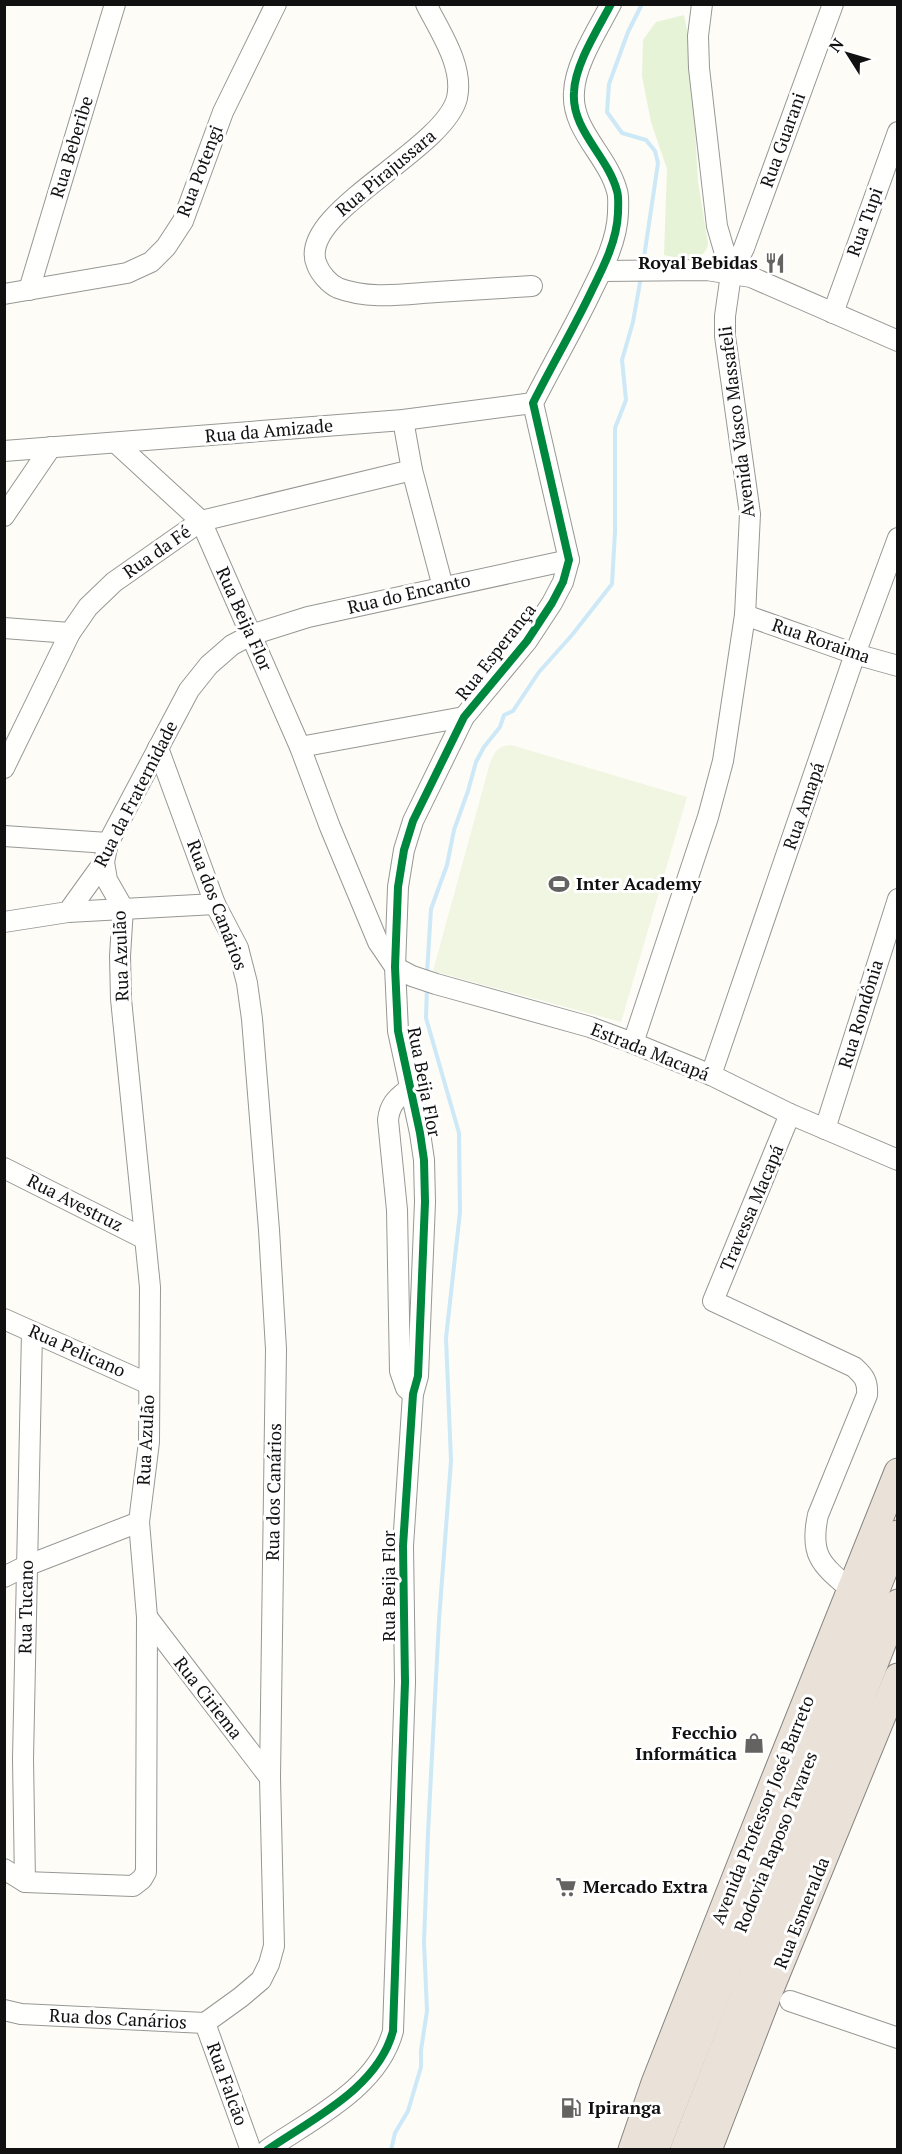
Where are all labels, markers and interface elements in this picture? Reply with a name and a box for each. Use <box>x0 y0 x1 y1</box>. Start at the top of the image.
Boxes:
north arrow <box>818 24 878 84</box>
text: N <box>824 34 848 56</box>
street label: Rua Guarani <box>754 89 810 190</box>
street label: Rua Beberibe <box>44 93 98 201</box>
street label: Rua Potengi <box>171 121 228 220</box>
street label: Rua Pirajussara <box>330 123 440 221</box>
street label: Rua Tupi <box>841 184 888 260</box>
place label: Royal Bebidas <box>638 250 758 274</box>
restaurant icon: Royal Bebidas <box>763 251 787 275</box>
street label: Avenida Vasco Massafeli <box>712 325 760 519</box>
street label: Rua da Amizade <box>204 412 334 448</box>
street label: Rua da Fé <box>118 519 195 583</box>
street label: Rua Beija Flor <box>211 563 279 674</box>
street label: Rua do Encanto <box>345 567 473 619</box>
street label: Rua Esperança <box>450 598 541 705</box>
street label: Rua Roraima <box>769 612 874 668</box>
street label: Rua da Fraternidade <box>88 716 182 871</box>
street label: Rua Amapá <box>777 759 829 853</box>
street label: Rua dos Canários <box>182 836 254 973</box>
place label: Inter Academy <box>576 871 702 895</box>
sports icon: Inter Academy <box>547 872 571 896</box>
street label: Rua Azulão <box>106 910 134 1002</box>
street label: Rua Rondônia <box>832 957 888 1071</box>
street label: Estrada Macapá <box>588 1016 713 1086</box>
street label: Rua Beija Flor <box>403 1025 447 1139</box>
street label: Travessa Macapá <box>714 1141 788 1274</box>
street label: Rua Avestruz <box>24 1168 127 1236</box>
street label: Rua Pelicano <box>25 1318 130 1382</box>
street label: Rua Azulão <box>131 1394 159 1486</box>
street label: Rua dos Canários <box>260 1423 286 1561</box>
street label: Rua Beija Flor <box>376 1530 400 1642</box>
street label: Rua Tucano <box>12 1560 38 1654</box>
street label: Rua Ciriema <box>169 1651 248 1743</box>
street label: Avenida Professor José Barreto <box>705 1692 819 1928</box>
place label: Fecchio Informática <box>635 1720 737 1765</box>
shop icon: Fecchio Informática <box>742 1731 766 1755</box>
street label: Rodovia Raposo Tavares <box>728 1748 822 1936</box>
street label: Rua Esmeralda <box>768 1853 834 1972</box>
place label: Mercado Extra <box>583 1874 708 1898</box>
supermarket icon: Mercado Extra <box>554 1875 578 1899</box>
street label: Rua dos Canários <box>49 2002 188 2034</box>
street label: Rua Falcão <box>202 2039 254 2129</box>
place label: Ipiranga <box>588 2095 661 2119</box>
fuel station icon: Ipiranga <box>559 2096 583 2120</box>

